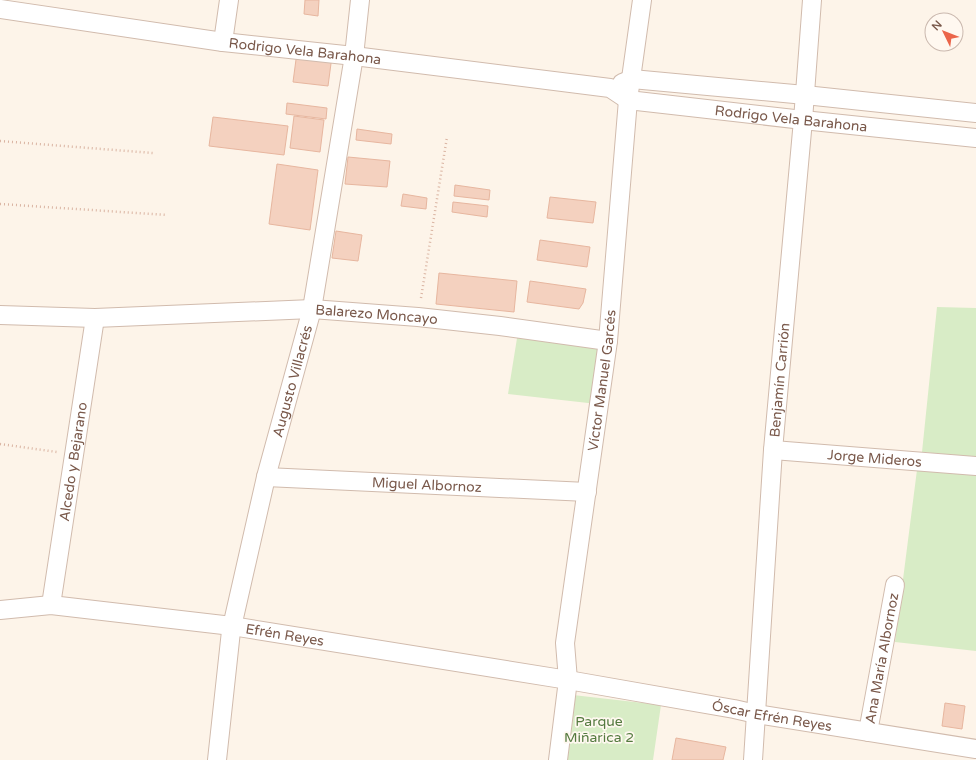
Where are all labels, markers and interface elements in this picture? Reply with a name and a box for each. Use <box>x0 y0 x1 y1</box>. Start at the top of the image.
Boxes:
north arrow <box>924 12 964 52</box>
text: N <box>929 18 945 33</box>
street label: Rodrigo Vela Barahona <box>228 35 382 68</box>
street label: Rodrigo Vela Barahona <box>714 102 868 136</box>
street label: Balarezo Moncayo <box>315 301 439 328</box>
street label: Víctor Manuel Garcés <box>584 309 620 452</box>
street label: Benjamín Carrión <box>766 322 794 438</box>
street label: Augusto Villacrés <box>269 323 316 439</box>
street label: Alcedo y Bejarano <box>56 401 91 523</box>
street label: Jorge Mideros <box>827 446 923 471</box>
street label: Miguel Albornoz <box>371 474 482 496</box>
street label: Ana María Albornoz <box>862 591 902 725</box>
street label: Efrén Reyes <box>244 620 326 650</box>
street label: Óscar Efrén Reyes <box>711 697 834 735</box>
park label: Parque Miñarica 2 <box>564 713 634 746</box>

